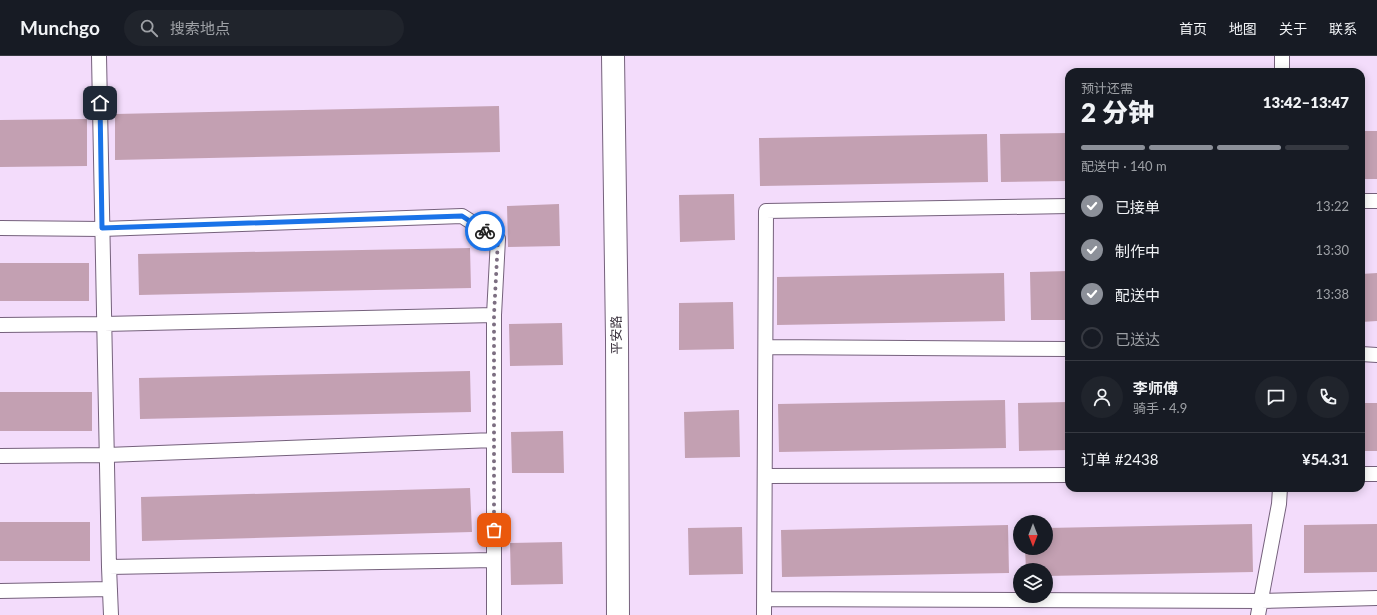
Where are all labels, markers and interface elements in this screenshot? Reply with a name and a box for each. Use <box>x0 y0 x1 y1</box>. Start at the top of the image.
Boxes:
search box <box>124 10 404 46</box>
text: Munchgo <box>20 16 100 39</box>
icon: search <box>138 17 160 39</box>
text: 搜索地点 <box>170 19 230 37</box>
text: 首页 <box>1179 20 1207 37</box>
text: 地图 <box>1229 20 1257 37</box>
text: 关于 <box>1279 20 1307 37</box>
text: 联系 <box>1329 20 1357 37</box>
text: 预计还需 <box>1081 80 1133 96</box>
pin <box>83 86 117 120</box>
icon: home <box>89 92 111 114</box>
text: 13:42–13:47 <box>1263 93 1349 111</box>
text: 2 分钟 <box>1081 96 1154 128</box>
text: 配送中 · 140 m <box>1081 158 1167 174</box>
icon: check <box>1081 195 1103 217</box>
text: 已接单 <box>1115 198 1160 216</box>
text: 13:22 <box>1316 198 1349 214</box>
courier <box>465 211 505 251</box>
icon: bike <box>474 220 496 242</box>
icon: check <box>1081 239 1103 261</box>
text: 制作中 <box>1115 242 1160 260</box>
text: 13:30 <box>1316 242 1349 258</box>
icon: check <box>1081 283 1103 305</box>
text: 配送中 <box>1115 286 1160 304</box>
text: 13:38 <box>1316 286 1349 302</box>
street label: 平安路 <box>608 315 624 355</box>
text: 已送达 <box>1115 330 1160 348</box>
button: person <box>1081 376 1123 418</box>
button: chat <box>1255 376 1297 418</box>
button: phone <box>1307 376 1349 418</box>
text: 李师傅 <box>1133 379 1178 397</box>
text: 骑手 · 4.9 <box>1133 400 1187 416</box>
text: 订单 #2438 <box>1081 450 1158 468</box>
text: ¥54.31 <box>1302 450 1349 468</box>
pin <box>477 513 511 547</box>
north arrow <box>1013 515 1053 555</box>
map controls <box>1013 515 1053 603</box>
icon: bag <box>483 519 505 541</box>
button: layers <box>1013 563 1053 603</box>

